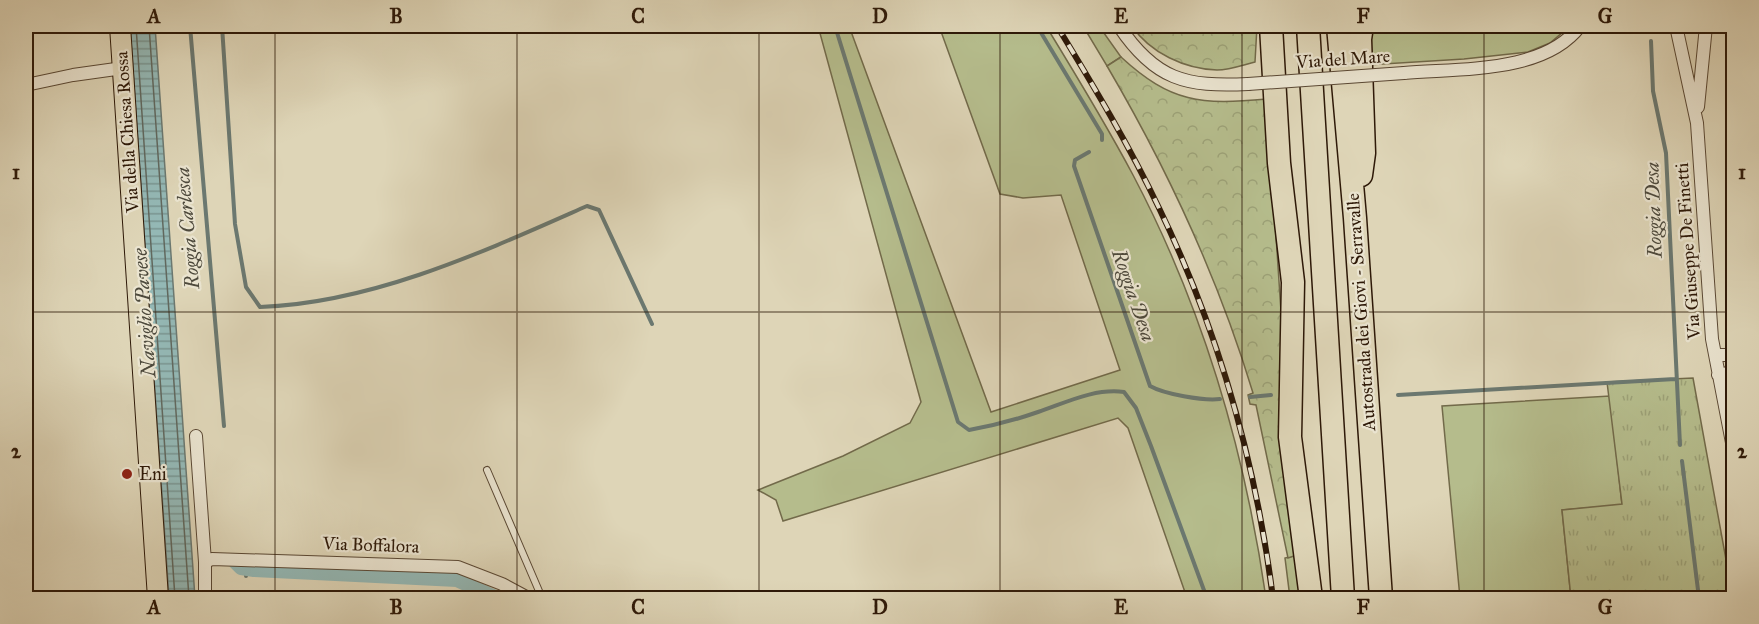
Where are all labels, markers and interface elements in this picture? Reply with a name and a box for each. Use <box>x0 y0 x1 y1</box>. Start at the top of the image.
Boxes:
text: A <box>145 4 161 28</box>
text: B <box>389 4 403 28</box>
text: C <box>631 4 645 28</box>
text: D <box>872 4 888 28</box>
text: E <box>1114 4 1129 28</box>
text: F <box>1356 4 1370 28</box>
text: G <box>1598 4 1613 28</box>
street label: Via del Mare <box>1294 45 1391 73</box>
street label: Via della Chiesa Rossa <box>110 50 144 214</box>
text: 1 <box>12 160 20 184</box>
text: 1 <box>1738 160 1746 184</box>
water label: Roggia Desa <box>1639 162 1667 259</box>
street label: Via Giuseppe De Finetti <box>1671 162 1705 341</box>
water label: Roggia Carlesca <box>170 166 204 291</box>
street label: Autostrada dei Giovi - Serravalle <box>1342 192 1380 433</box>
water label: Roggia Desa <box>1107 245 1161 344</box>
water label: Naviglio Pavese <box>127 247 161 379</box>
text: 2 <box>11 439 22 463</box>
text: 2 <box>1737 439 1748 463</box>
place label: Eni <box>139 463 167 485</box>
marker: Eni <box>120 467 134 481</box>
street label: Via Boffalora <box>321 532 420 558</box>
text: A <box>145 595 161 619</box>
text: B <box>389 595 403 619</box>
text: C <box>631 595 645 619</box>
text: D <box>872 595 888 619</box>
text: E <box>1114 595 1129 619</box>
text: F <box>1356 595 1370 619</box>
text: G <box>1598 595 1613 619</box>

